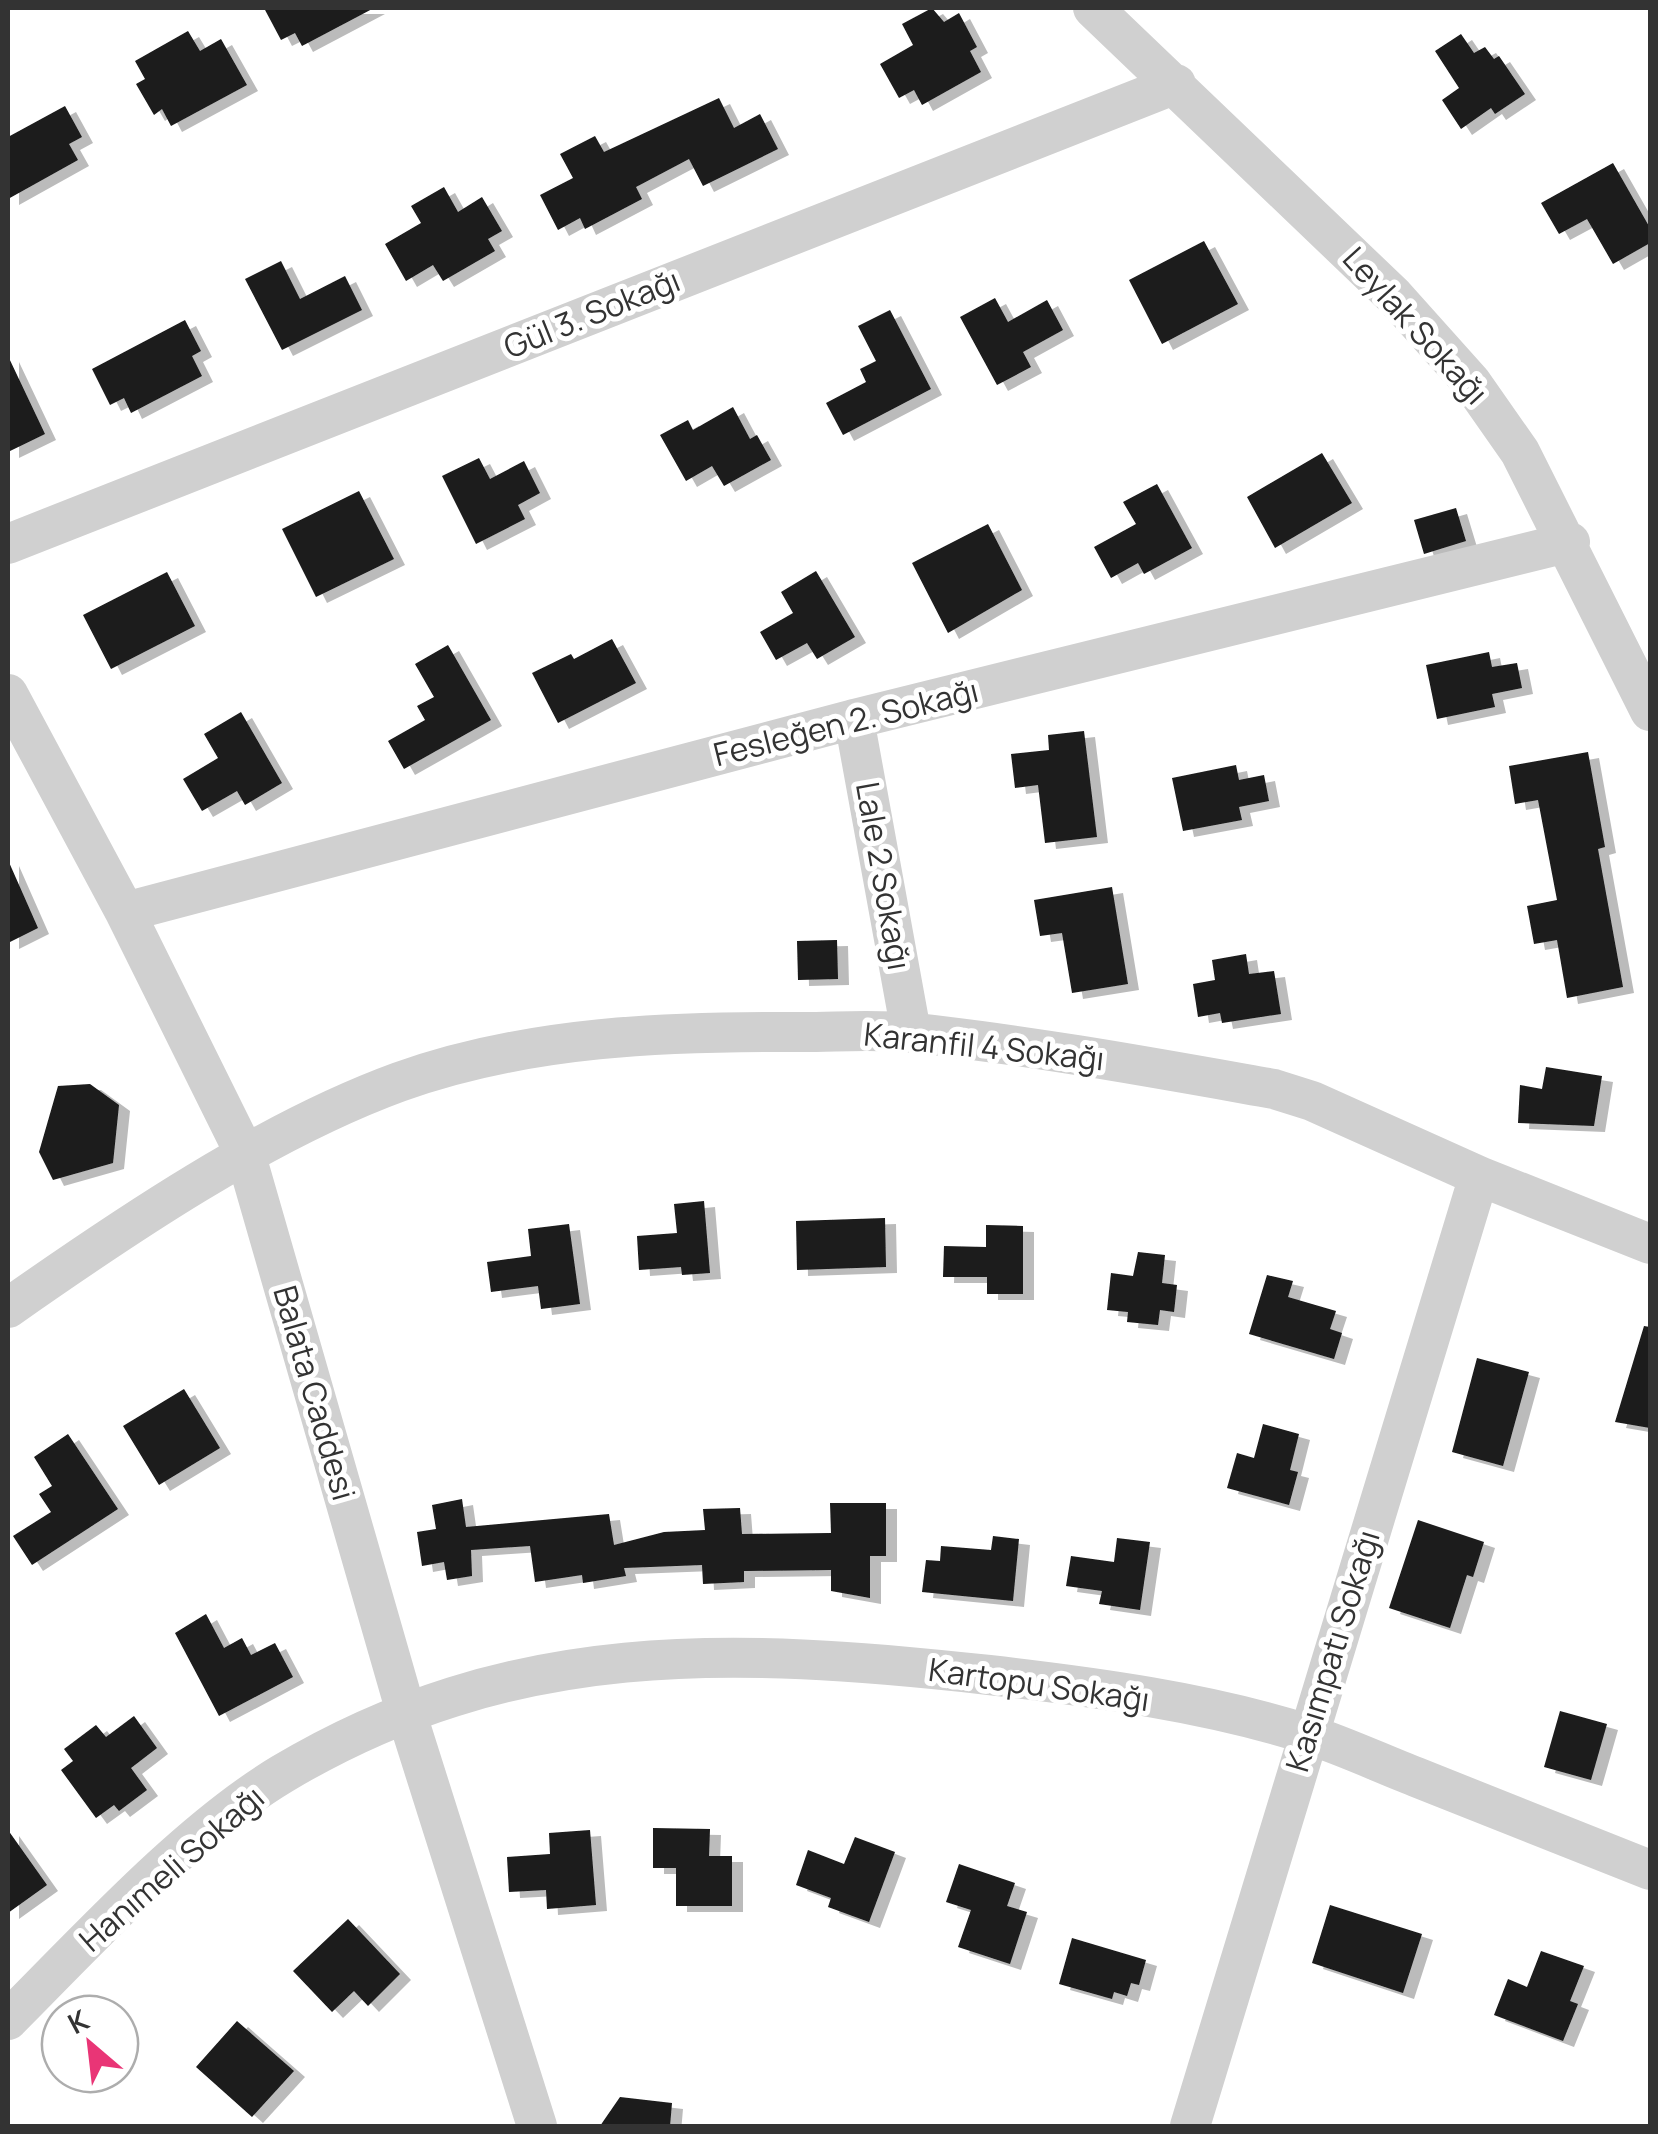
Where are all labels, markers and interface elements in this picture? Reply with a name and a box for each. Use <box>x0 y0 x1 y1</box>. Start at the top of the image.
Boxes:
street label: Leylak Sokağı <box>1333 237 1498 414</box>
street label: Gül 3. Sokağı <box>497 258 686 368</box>
street label: Fesleğen 2. Sokağı <box>709 668 983 776</box>
street label: Lale 2 Sokağı <box>846 778 922 973</box>
street label: Karanfil 4 Sokağı <box>862 1011 1107 1081</box>
street label: Balata Caddesi <box>263 1280 367 1505</box>
street label: Kasımpatı Sokağı <box>1274 1525 1390 1777</box>
street label: Kartopu Sokağı <box>926 1647 1152 1721</box>
street label: Hanımeli Sokağı <box>69 1776 273 1961</box>
north arrow <box>40 1994 140 2094</box>
text: K <box>61 2000 95 2042</box>

